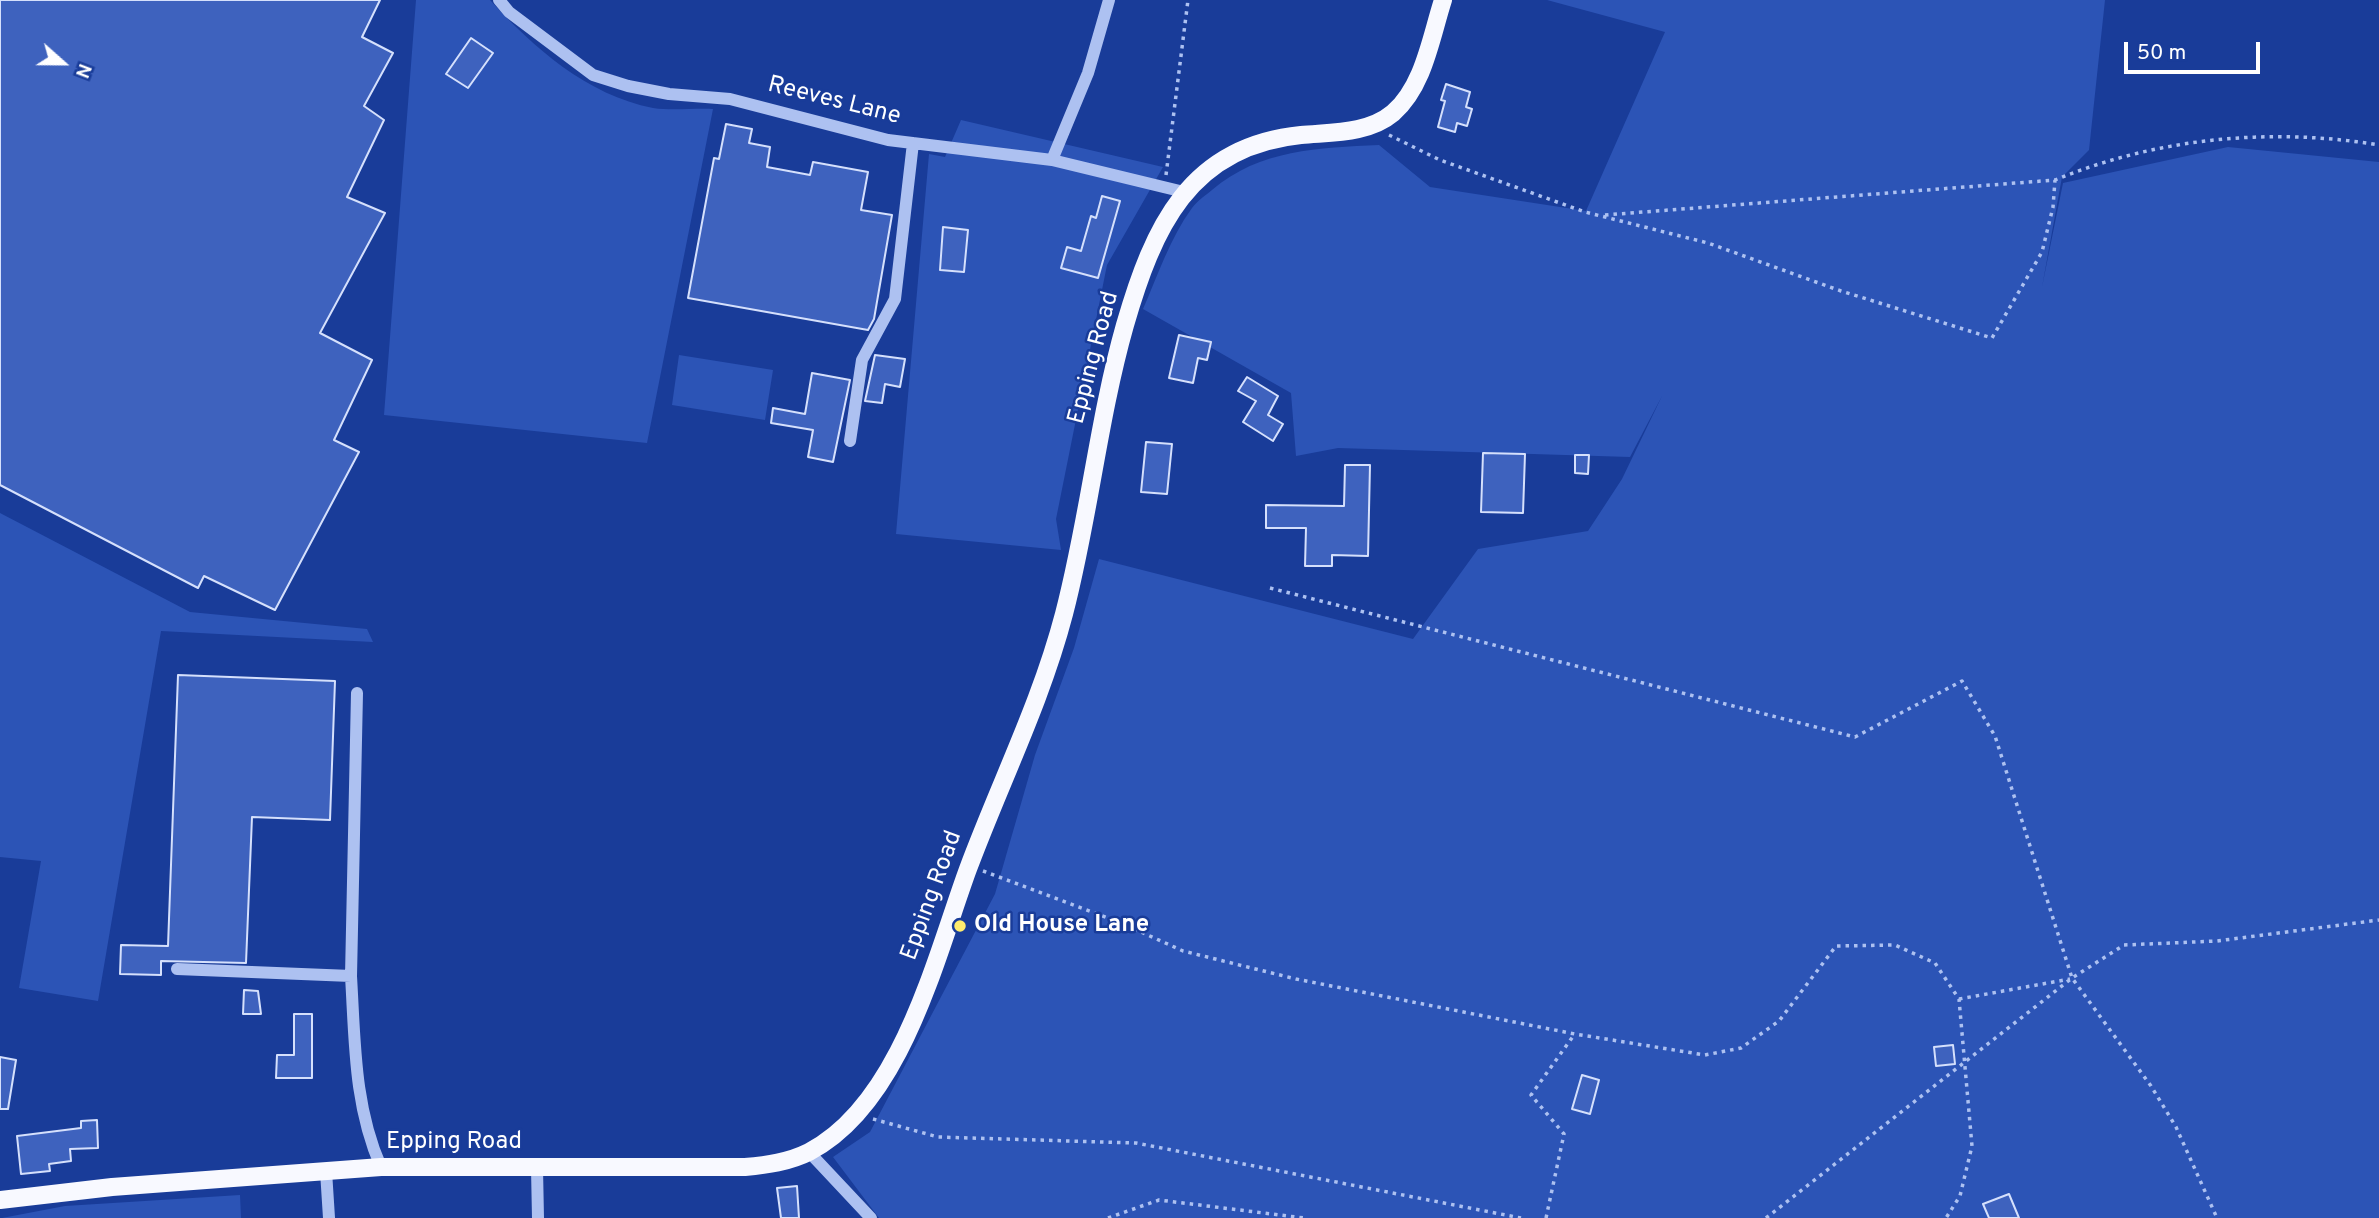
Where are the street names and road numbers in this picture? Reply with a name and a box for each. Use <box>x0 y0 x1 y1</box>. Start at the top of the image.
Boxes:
street label: Reeves Lane <box>765 72 903 132</box>
street label: Epping Road <box>1063 289 1127 427</box>
street label: Epping Road <box>896 827 970 965</box>
street label: Epping Road <box>386 1129 522 1157</box>

